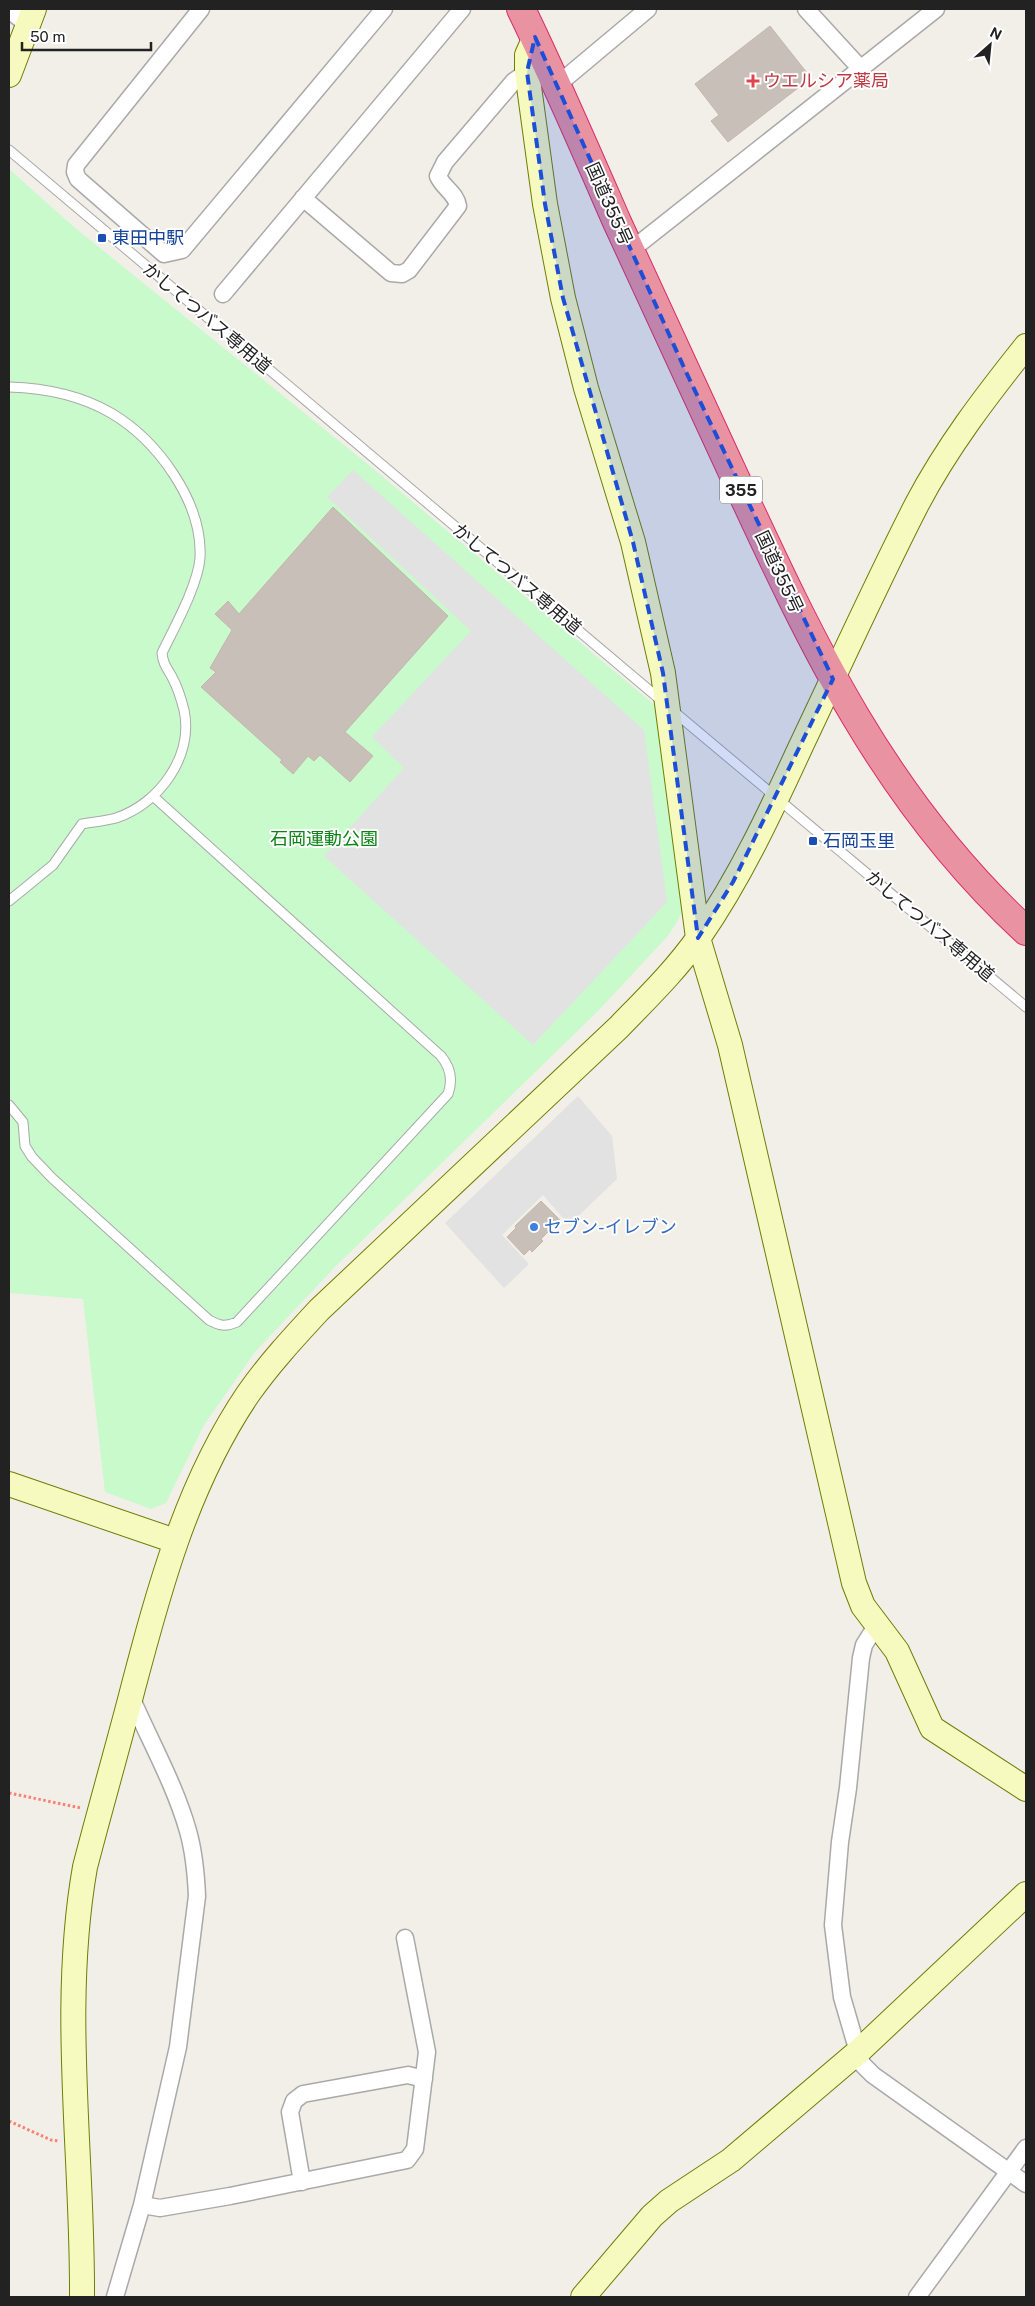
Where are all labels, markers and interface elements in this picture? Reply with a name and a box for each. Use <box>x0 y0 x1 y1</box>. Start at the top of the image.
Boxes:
scale bar <box>22 20 151 52</box>
north arrow <box>965 20 1015 70</box>
text: N <box>987 24 1004 43</box>
text: 50 m <box>30 28 65 45</box>
place label: ウエルシア薬局 <box>763 70 889 91</box>
marker: ウエルシア薬局 <box>747 75 759 87</box>
street label: 国道355号 <box>582 159 637 248</box>
place label: 東田中駅 <box>112 227 184 248</box>
marker: 東田中駅 <box>96 232 108 244</box>
street label: かしてつバス専用道 <box>139 258 276 377</box>
road number: 355 <box>720 476 762 504</box>
street label: かしてつバス専用道 <box>449 519 586 638</box>
street label: 国道355号 <box>751 527 808 616</box>
park label: 石岡運動公園 <box>270 828 378 849</box>
place label: 石岡玉里 <box>823 830 895 851</box>
marker: 石岡玉里 <box>807 835 819 847</box>
street label: かしてつバス専用道 <box>862 866 999 985</box>
place label: セブン-イレブン <box>544 1216 677 1237</box>
marker: セブン-イレブン <box>528 1221 540 1233</box>

